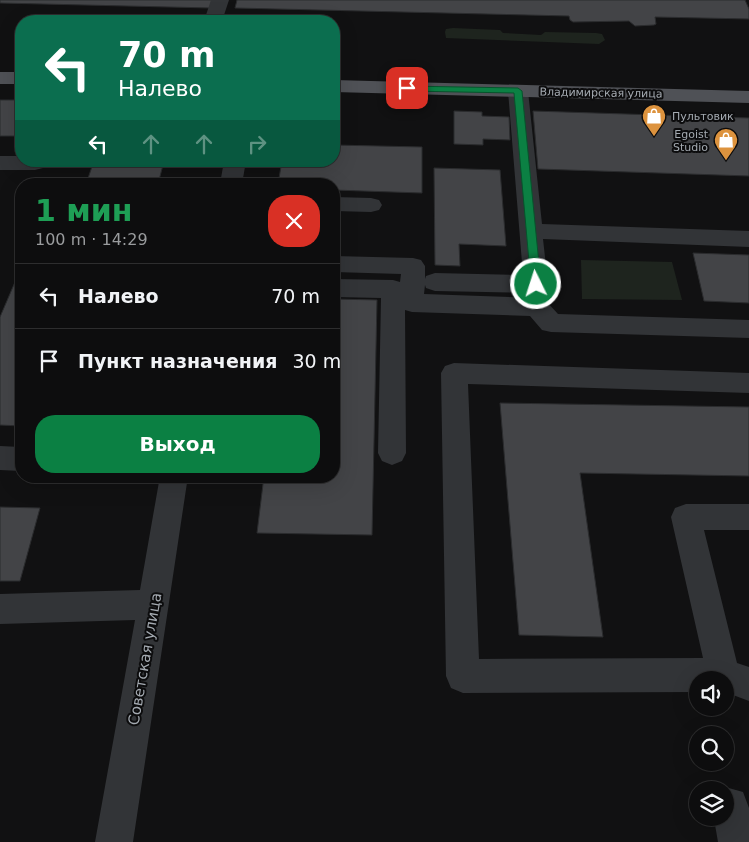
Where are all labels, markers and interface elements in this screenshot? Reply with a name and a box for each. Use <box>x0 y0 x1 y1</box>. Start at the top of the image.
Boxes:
icon: left <box>35 35 100 100</box>
text: 70 m <box>118 35 215 75</box>
pin <box>386 67 428 109</box>
icon: arrive <box>393 74 421 102</box>
text: Налево <box>118 76 202 101</box>
street label: Владимирская улица <box>539 85 663 101</box>
shop icon: Пультовик <box>641 103 667 137</box>
place label: Пультовик <box>672 110 734 123</box>
shop icon: Egoist Studio <box>713 127 739 161</box>
place label: Egoist Studio <box>673 128 709 154</box>
icon: left <box>84 130 112 158</box>
icon: ahead <box>137 130 165 158</box>
icon: ahead <box>190 130 218 158</box>
icon: right <box>243 130 271 158</box>
text: 1 мин <box>35 193 133 228</box>
button: close <box>268 195 320 247</box>
text: 100 m · 14:29 <box>35 230 148 249</box>
position arrow <box>509 257 561 309</box>
icon: left <box>35 282 63 310</box>
text: Налево <box>78 285 159 307</box>
text: 70 m <box>271 285 320 307</box>
icon: arrive <box>35 347 63 375</box>
text: Пункт назначения <box>78 350 277 372</box>
text: 30 m <box>292 350 341 372</box>
button: Выход <box>35 415 320 473</box>
street label: Советская улица <box>124 591 166 727</box>
map controls <box>689 671 734 826</box>
button: sound <box>689 671 734 716</box>
button: search <box>689 726 734 771</box>
button: layers <box>689 781 734 826</box>

